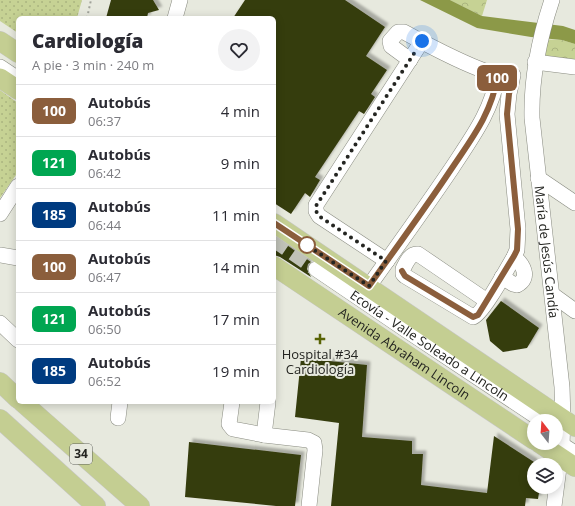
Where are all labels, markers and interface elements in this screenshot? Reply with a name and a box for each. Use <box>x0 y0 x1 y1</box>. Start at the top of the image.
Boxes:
text: Cardiología <box>32 28 143 54</box>
button: heart <box>218 29 260 71</box>
your location <box>412 31 432 51</box>
text: A pie · 3 min · 240 m <box>32 56 154 74</box>
line badge: 100 <box>474 65 520 91</box>
text: 100 <box>485 68 509 87</box>
text: Autobús <box>88 92 151 112</box>
text: 100 <box>42 101 66 120</box>
text: 4 min <box>221 101 260 121</box>
text: 06:37 <box>88 112 121 130</box>
text: Autobús <box>88 144 151 164</box>
text: 121 <box>42 153 66 172</box>
text: 9 min <box>221 153 260 173</box>
text: 06:42 <box>88 164 121 182</box>
street label: María de Jesús Candía <box>531 185 563 319</box>
text: Autobús <box>88 196 151 216</box>
text: 185 <box>42 205 66 224</box>
text: 11 min <box>212 205 260 225</box>
text: 06:44 <box>88 216 121 234</box>
unlabelled marker <box>298 236 316 254</box>
text: Autobús <box>88 248 151 268</box>
text: 100 <box>42 257 66 276</box>
text: 14 min <box>212 257 260 277</box>
text: 06:47 <box>88 268 121 286</box>
street label: Ecovía - Valle Soleado a Lincoln <box>347 286 513 405</box>
text: Autobús <box>88 300 151 320</box>
street label: Avenida Abraham Lincoln <box>335 303 474 404</box>
text: 121 <box>42 309 66 328</box>
text: 17 min <box>212 309 260 329</box>
text: 06:50 <box>88 320 121 338</box>
marker: Hospital #34 Cardiología <box>314 333 326 345</box>
place label: Hospital #34 Cardiología <box>282 345 359 378</box>
text: Autobús <box>88 352 151 372</box>
text: 185 <box>42 361 66 380</box>
text: 19 min <box>212 361 260 381</box>
text: 06:52 <box>88 372 121 390</box>
north arrow <box>527 414 563 450</box>
map controls <box>527 414 563 494</box>
road number: 34 <box>70 444 92 464</box>
button: layers <box>527 458 563 494</box>

